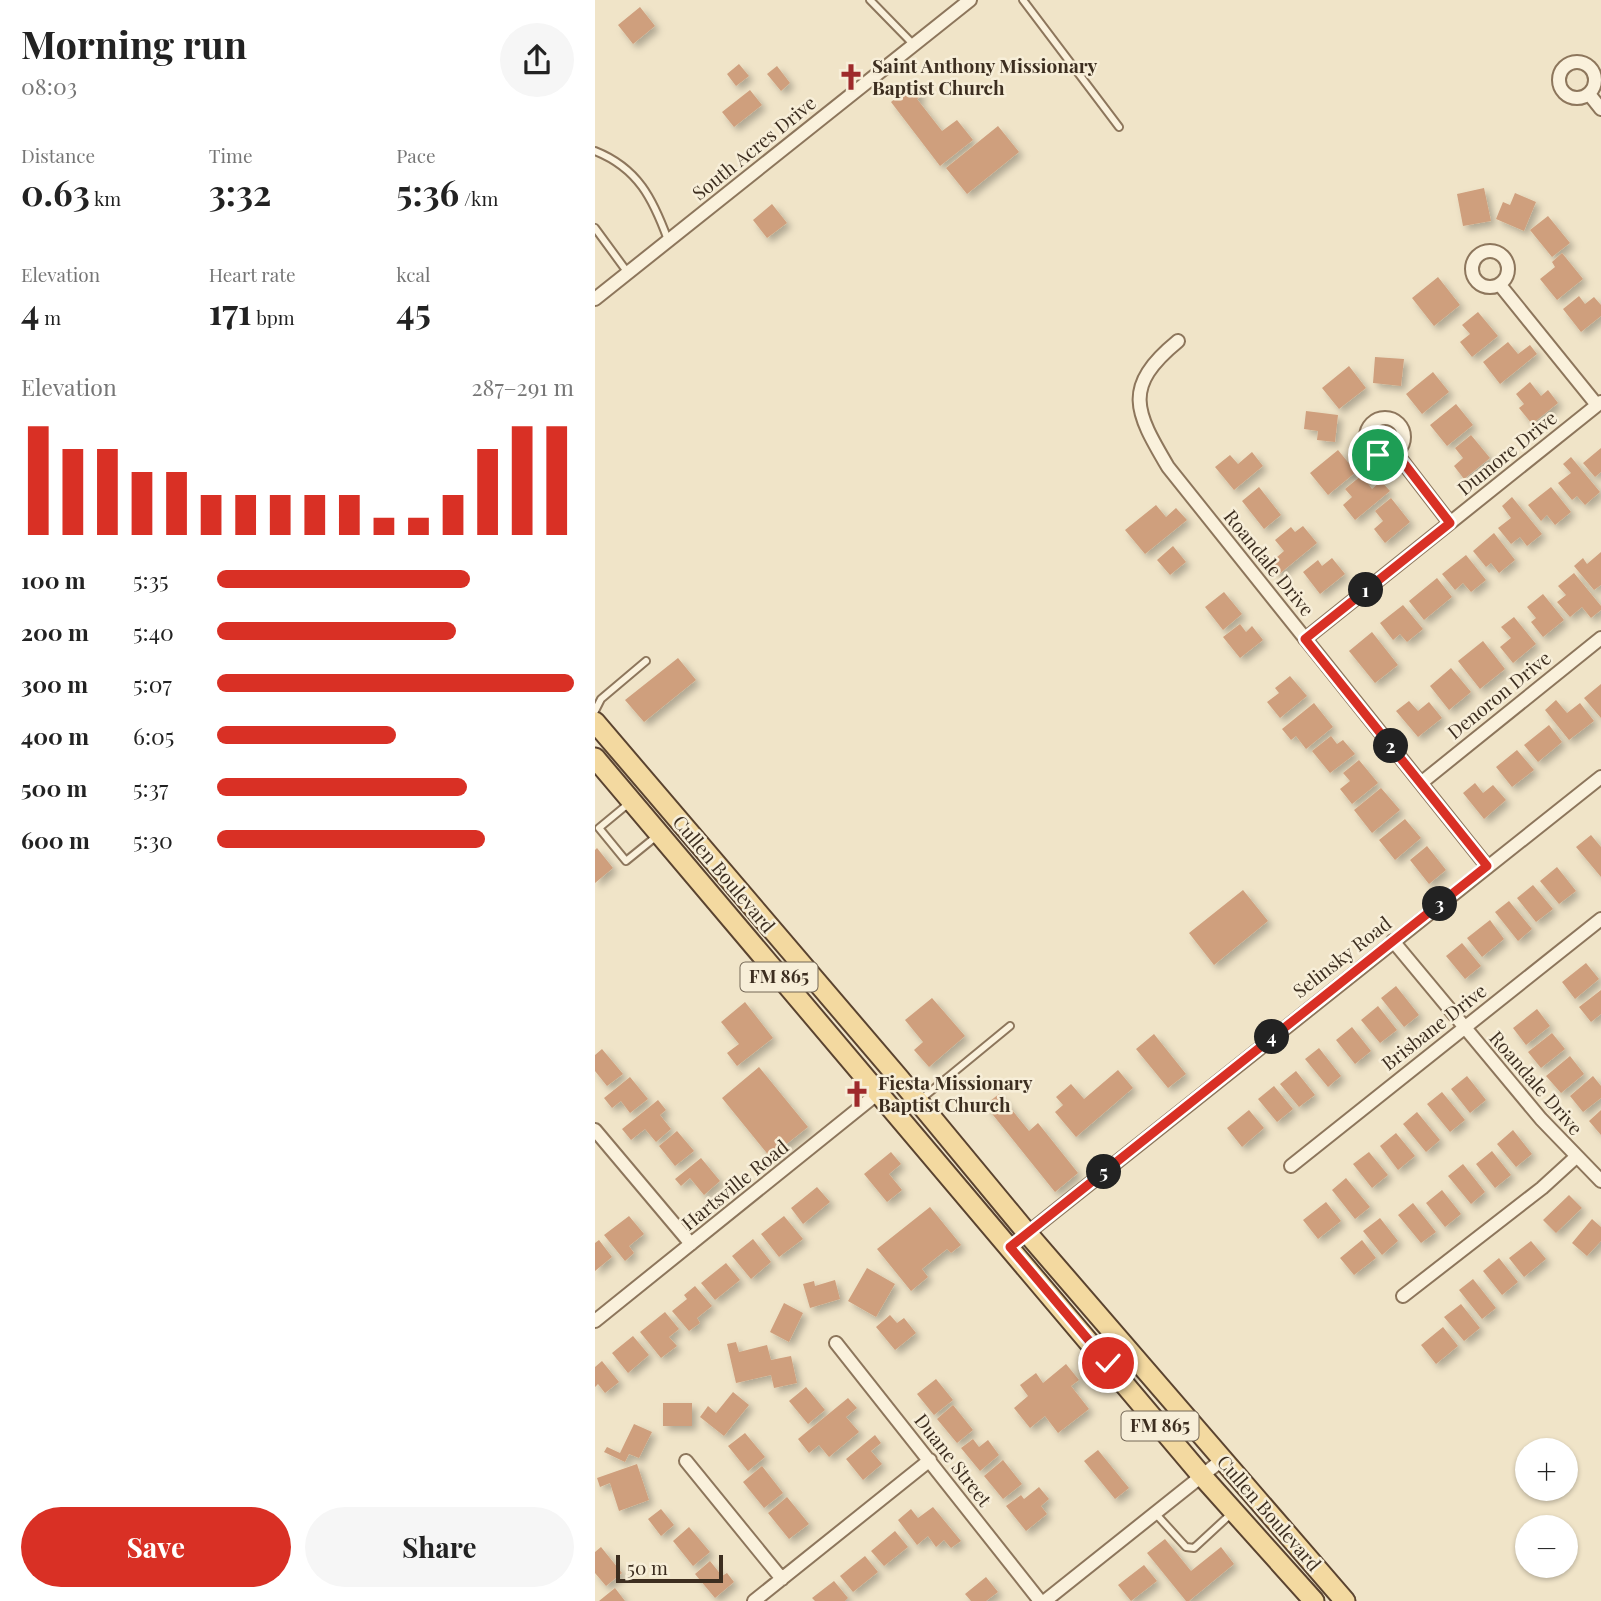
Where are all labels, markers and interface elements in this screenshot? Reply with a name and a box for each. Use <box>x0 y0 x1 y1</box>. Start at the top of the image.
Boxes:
text: Morning run <box>21 18 247 69</box>
button: share <box>500 23 574 97</box>
place label: Saint Anthony Missionary Baptist Church <box>872 52 1098 100</box>
church icon: Saint Anthony Missionary Baptist Church <box>836 62 866 92</box>
text: 08:03 <box>21 70 77 101</box>
street label: South Acres Drive <box>686 89 821 205</box>
text: Distance <box>21 142 95 168</box>
text: Time <box>209 142 253 168</box>
text: Pace <box>396 142 436 168</box>
text: 0.63 <box>21 168 90 215</box>
text: 3:32 <box>209 168 271 215</box>
text: 5:36 <box>396 168 459 215</box>
text: km <box>90 185 121 211</box>
text: /km <box>459 185 498 211</box>
text: Elevation <box>21 261 100 287</box>
text: Heart rate <box>209 261 296 287</box>
text: kcal <box>396 261 430 287</box>
text: 4 <box>21 287 39 334</box>
text: 171 <box>209 287 251 334</box>
text: 45 <box>396 287 431 334</box>
text: m <box>39 304 61 330</box>
text: bpm <box>251 304 295 330</box>
text: Elevation <box>21 371 117 402</box>
text: 287–291 m <box>471 371 574 402</box>
street label: Dumore Drive <box>1451 404 1562 500</box>
pin <box>1348 425 1408 485</box>
icon: arrive <box>1359 436 1397 474</box>
street label: Roandale Drive <box>1219 504 1321 621</box>
text: 100 m <box>21 564 86 595</box>
text: 5:35 <box>133 564 169 595</box>
pin: 1 <box>1349 572 1383 608</box>
text: 1 <box>1362 576 1369 602</box>
text: 200 m <box>21 616 89 647</box>
text: 5:40 <box>133 616 174 647</box>
street label: Denoron Drive <box>1441 644 1556 744</box>
text: 300 m <box>21 668 88 699</box>
text: 5:07 <box>133 668 172 699</box>
text: 400 m <box>21 720 89 751</box>
text: 6:05 <box>133 720 174 751</box>
pin: 2 <box>1373 728 1409 764</box>
text: 2 <box>1386 732 1395 758</box>
text: 500 m <box>21 772 87 803</box>
text: 5:37 <box>133 772 168 803</box>
street label: Cullen Boulevard <box>668 809 782 938</box>
text: 600 m <box>21 824 90 855</box>
text: 5:30 <box>133 824 173 855</box>
pin: 3 <box>1423 886 1457 922</box>
text: 3 <box>1435 890 1444 916</box>
street label: Selinsky Road <box>1287 910 1396 1003</box>
road number: FM 865 <box>741 962 817 992</box>
street label: Brisbane Drive <box>1375 977 1491 1075</box>
pin: 4 <box>1255 1020 1289 1054</box>
text: 4 <box>1266 1023 1277 1049</box>
street label: Roandale Drive <box>1484 1025 1589 1140</box>
place label: Fiesta Missionary Baptist Church <box>878 1069 1033 1117</box>
church icon: Fiesta Missionary Baptist Church <box>842 1079 872 1109</box>
street label: Hartsville Road <box>675 1133 793 1235</box>
pin: 5 <box>1086 1154 1121 1190</box>
text: 5 <box>1099 1158 1108 1184</box>
pin <box>1078 1333 1138 1393</box>
icon: check <box>1089 1344 1127 1382</box>
street label: Duane Street <box>909 1408 998 1511</box>
road number: FM 865 <box>1121 1412 1199 1441</box>
map controls <box>1515 1438 1578 1578</box>
button: + <box>1515 1438 1578 1501</box>
street label: Cullen Boulevard <box>1212 1449 1328 1576</box>
button: Save <box>21 1507 291 1587</box>
button: Share <box>305 1507 574 1587</box>
button: − <box>1515 1515 1578 1578</box>
scale bar <box>616 1552 723 1584</box>
text: 50 m <box>627 1554 668 1580</box>

